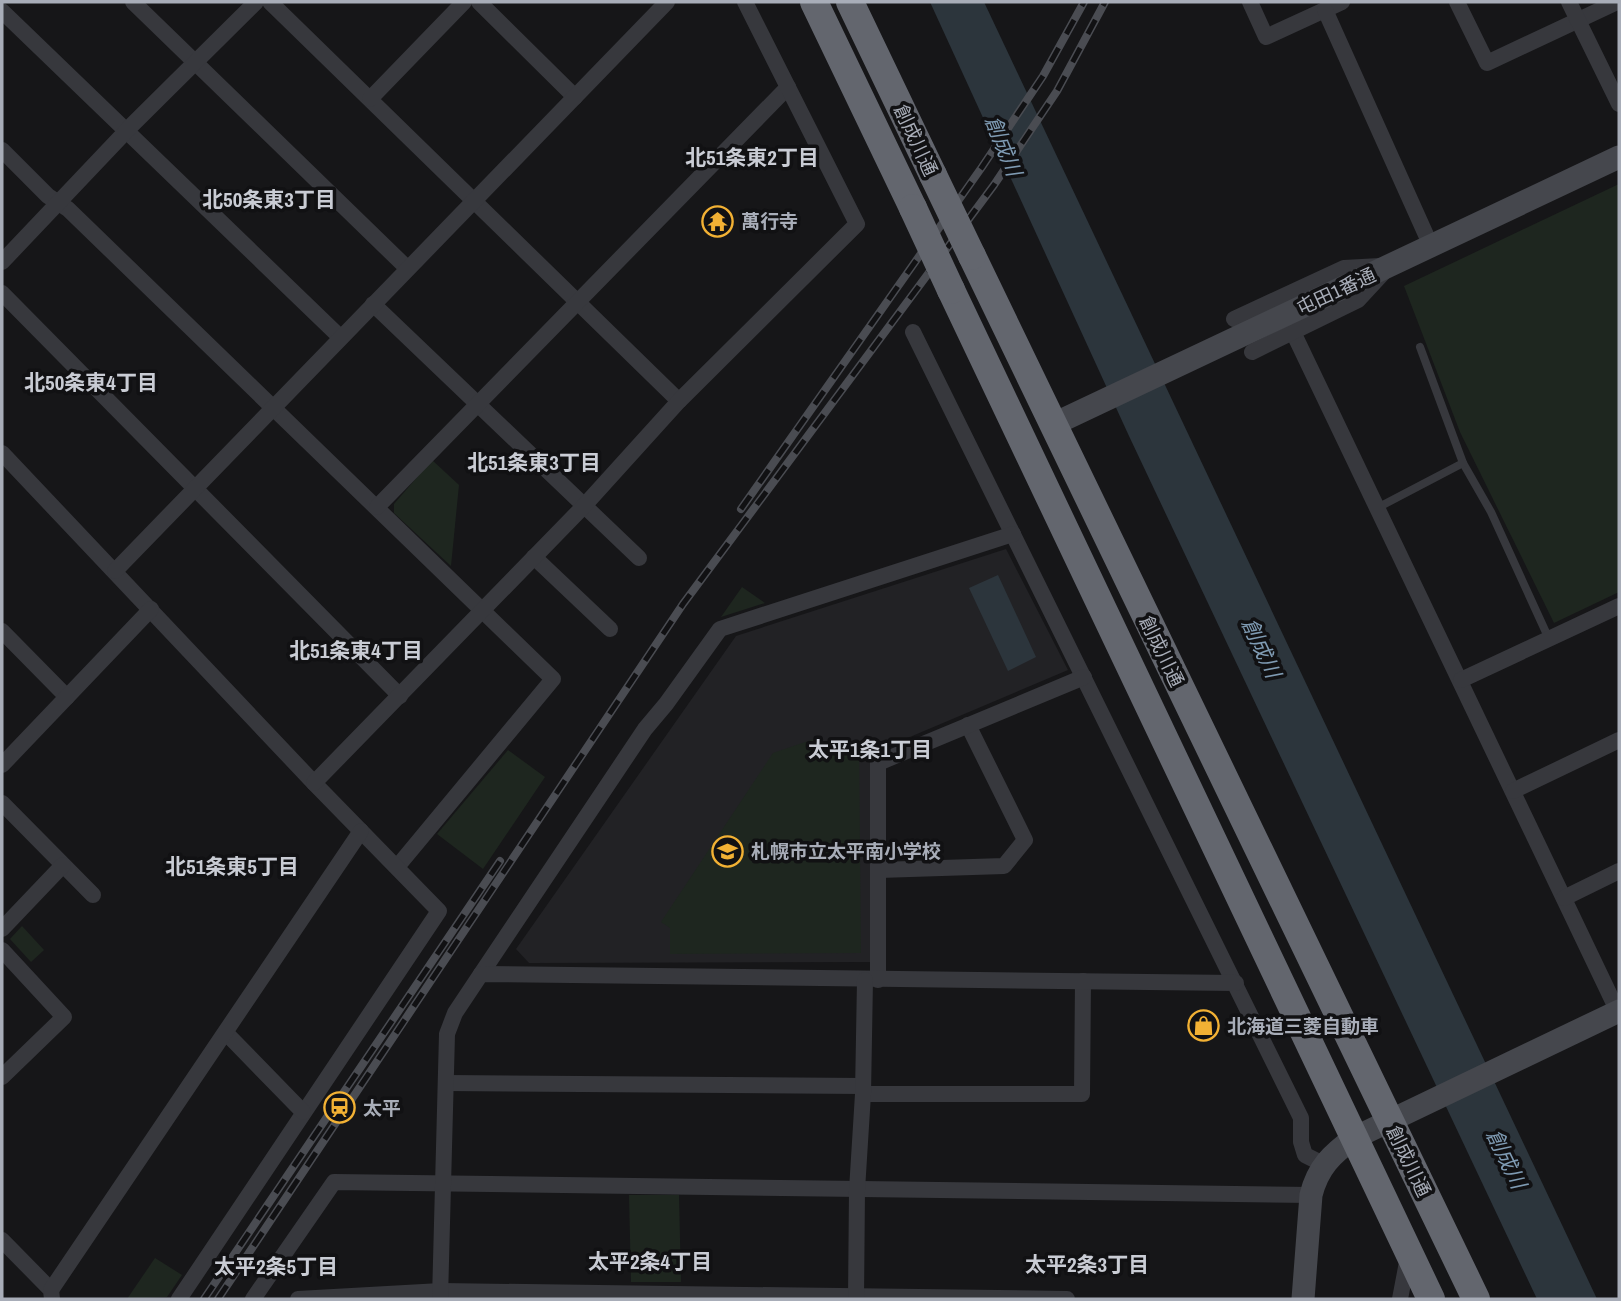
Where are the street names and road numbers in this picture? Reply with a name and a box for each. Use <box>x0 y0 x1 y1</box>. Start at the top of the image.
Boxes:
street label: 創成川通 <box>888 100 944 180</box>
street label: 屯田1番通 <box>1292 261 1380 321</box>
street label: 創成川通 <box>1134 611 1190 691</box>
street label: 創成川通 <box>1381 1121 1437 1201</box>

